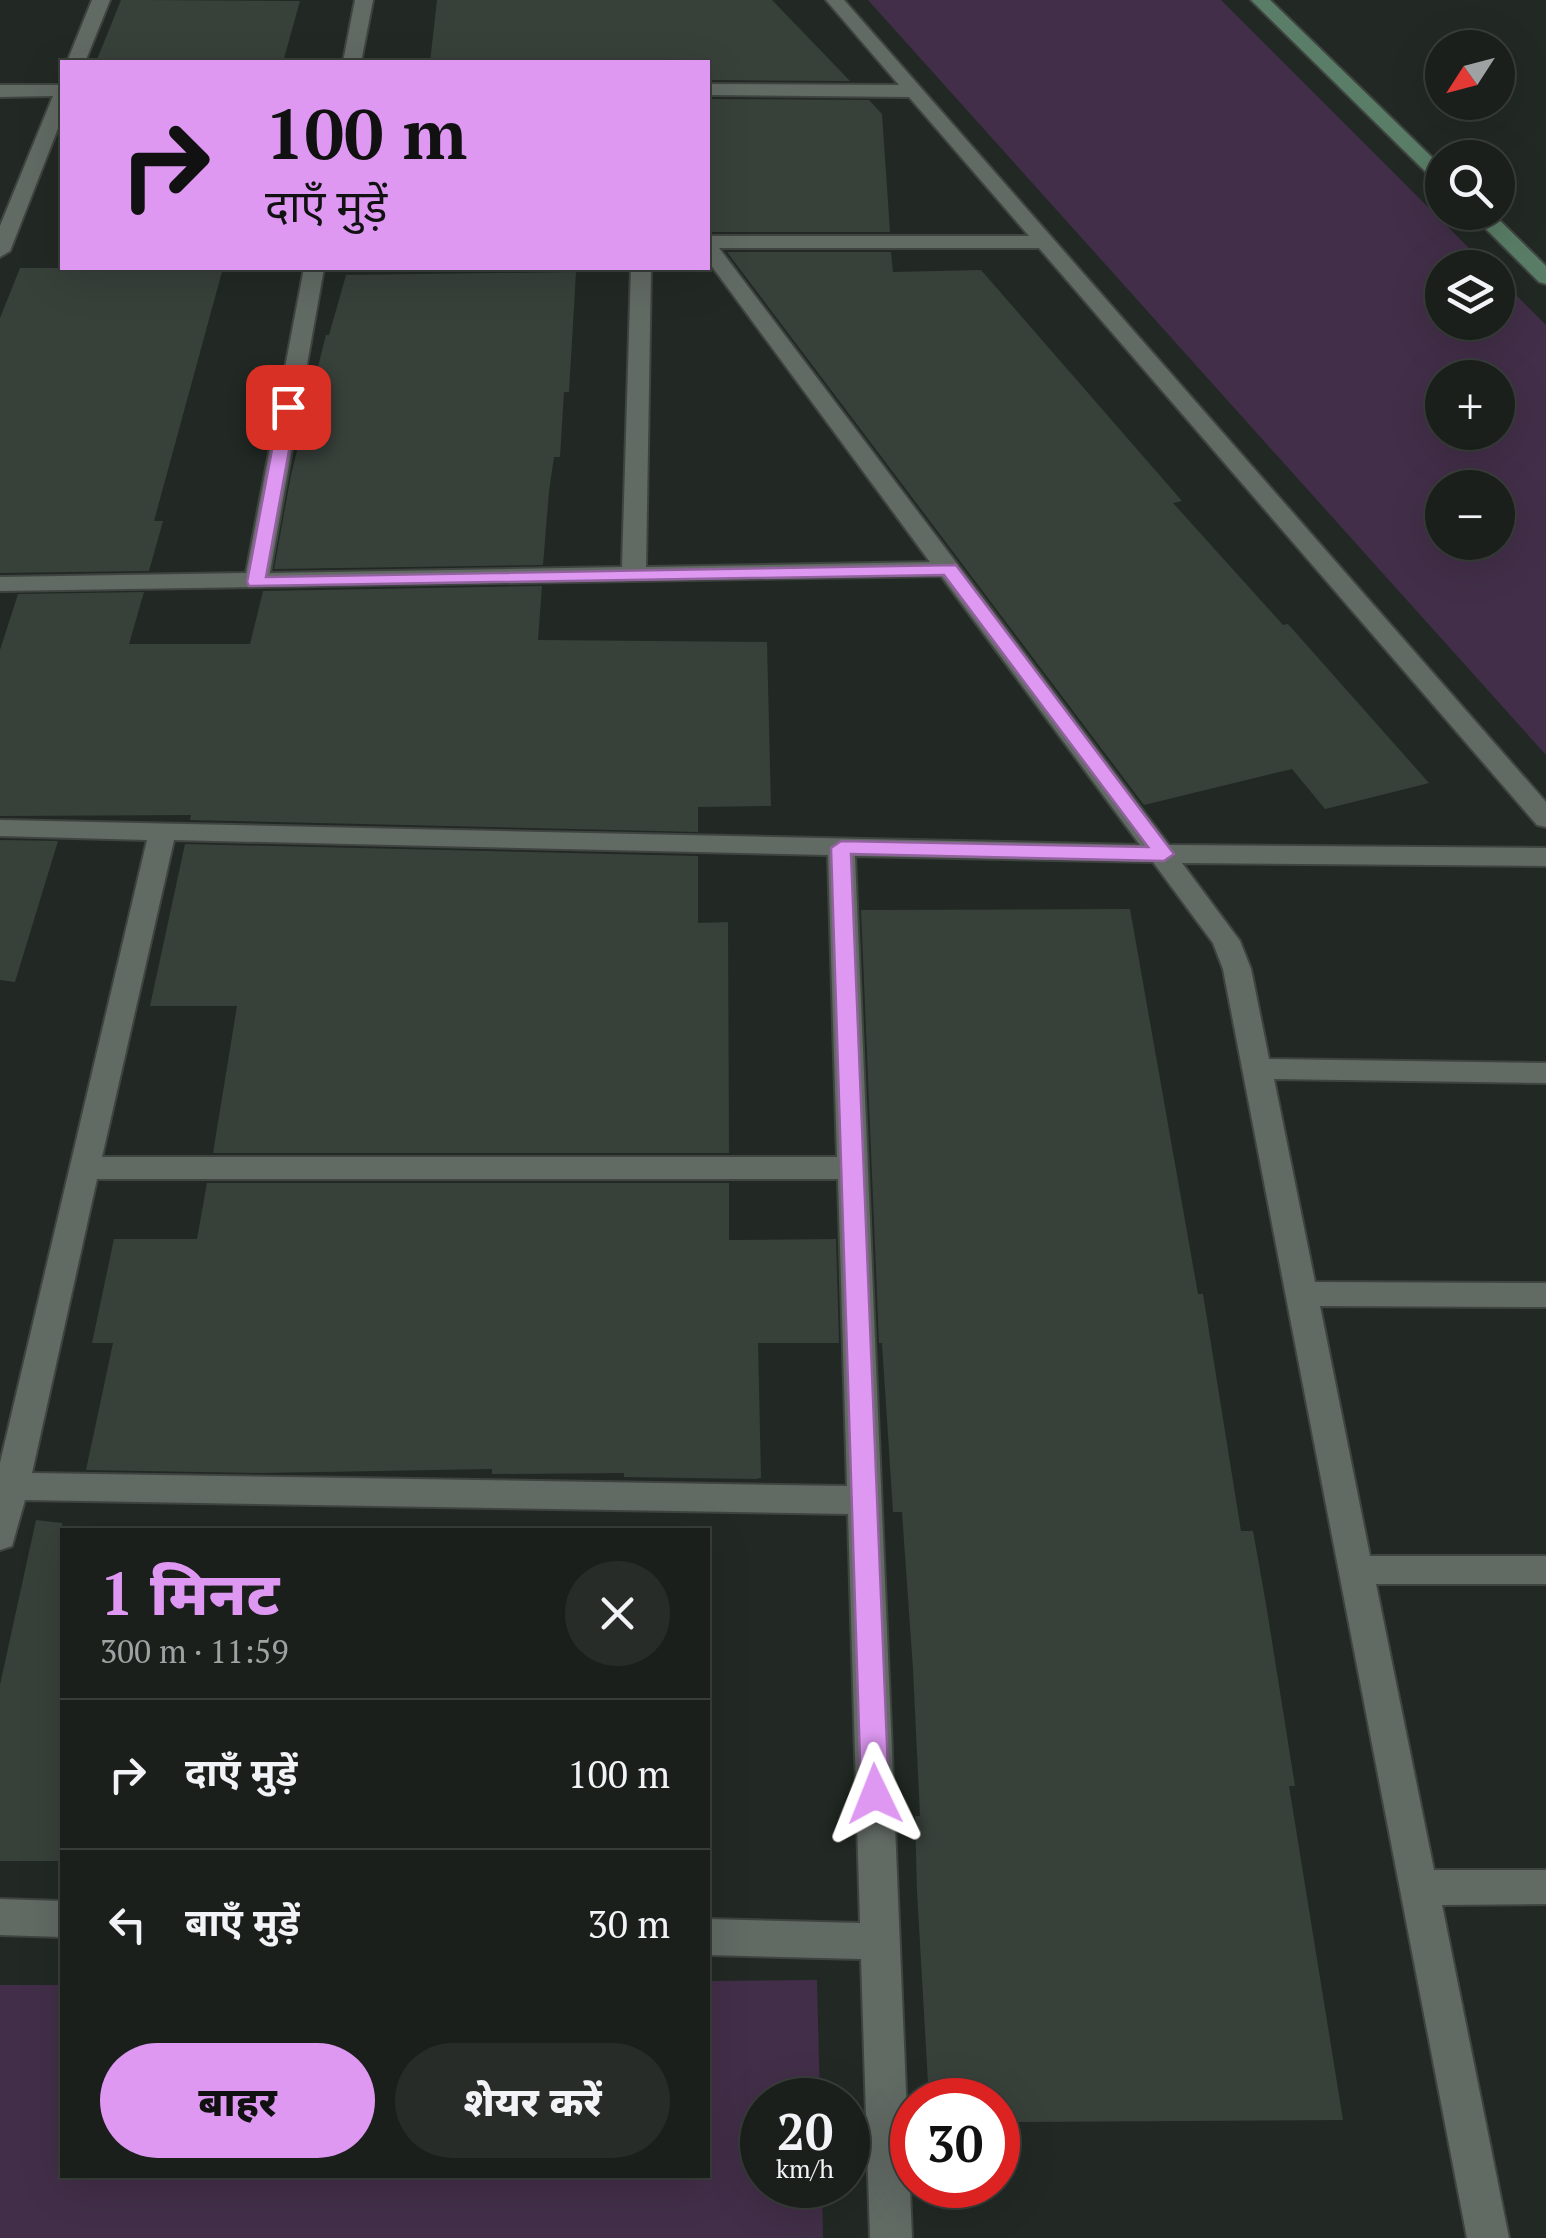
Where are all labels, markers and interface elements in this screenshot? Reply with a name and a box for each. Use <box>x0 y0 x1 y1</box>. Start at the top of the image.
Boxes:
north arrow <box>1425 30 1515 120</box>
map controls <box>1425 30 1515 560</box>
text: 100 m <box>265 86 467 179</box>
icon: right <box>100 100 230 230</box>
button: search <box>1425 140 1515 230</box>
text: दाएँ मुड़ें <box>265 175 387 235</box>
button: layers <box>1425 250 1515 340</box>
button: + <box>1425 360 1515 450</box>
pin <box>246 365 331 450</box>
icon: arrive <box>261 380 316 435</box>
button: − <box>1425 470 1515 560</box>
text: 1 मिनट <box>100 1553 279 1632</box>
button: close <box>565 1561 670 1666</box>
text: 300 m · 11:59 <box>100 1630 288 1672</box>
position arrow <box>823 1742 927 1846</box>
icon: right <box>100 1747 155 1802</box>
text: दाएँ मुड़ें <box>185 1747 297 1797</box>
text: 100 m <box>567 1749 670 1799</box>
icon: left <box>100 1897 155 1952</box>
text: बाएँ मुड़ें <box>185 1897 299 1947</box>
text: 30 m <box>587 1899 670 1949</box>
button: बाहर <box>100 2043 375 2158</box>
button: शेयर करें <box>395 2043 670 2158</box>
speed limit sign: 30 <box>890 2078 1020 2208</box>
text: 20 <box>777 2098 833 2164</box>
text: km/h <box>776 2152 834 2185</box>

